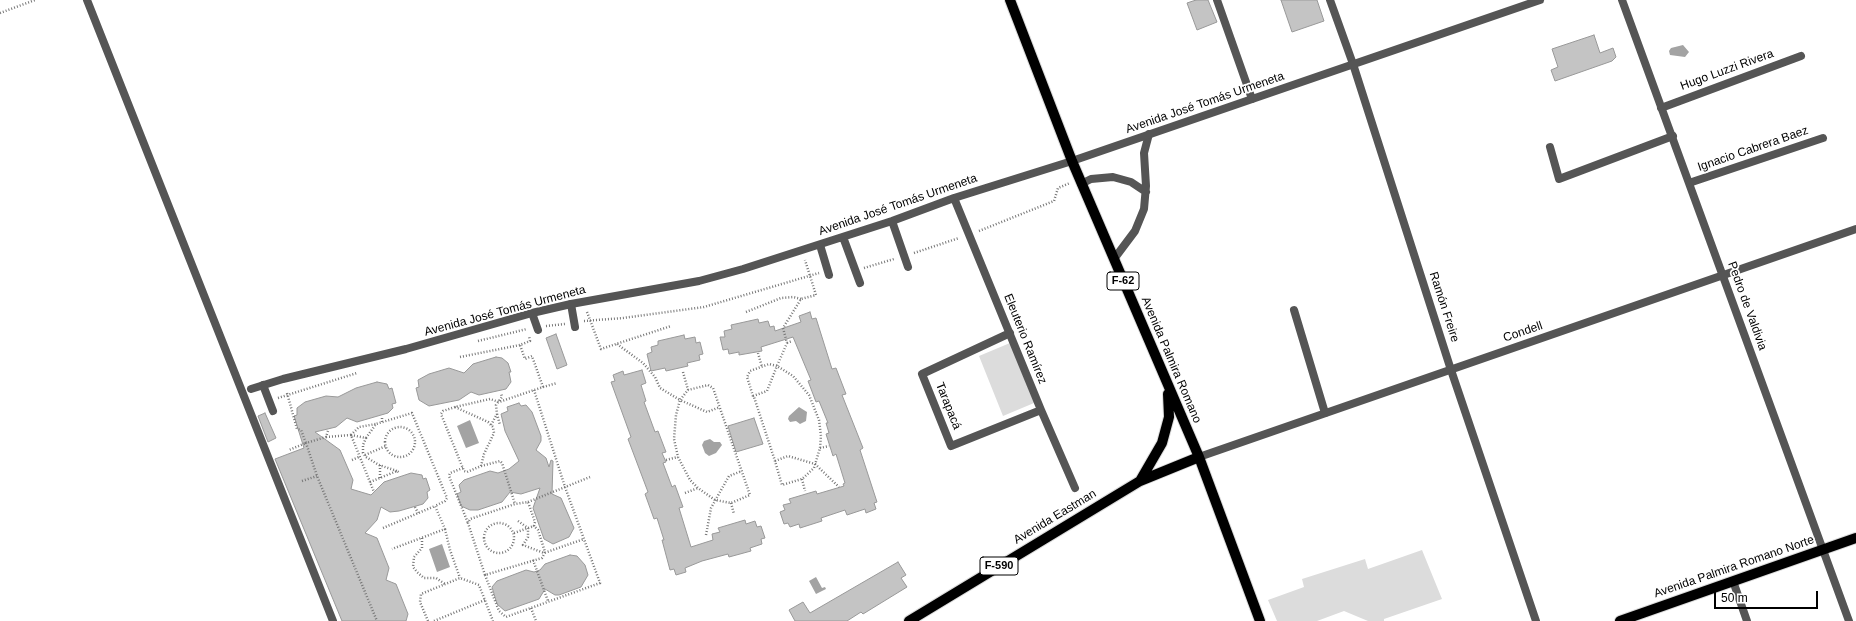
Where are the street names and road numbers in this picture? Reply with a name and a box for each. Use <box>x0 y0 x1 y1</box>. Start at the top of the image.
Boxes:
street label: Hugo Luzzi Rivera <box>1678 46 1776 94</box>
street label: Avenida José Tomás Urmeneta <box>1124 69 1286 137</box>
street label: Ignacio Cabrera Baez <box>1696 123 1810 175</box>
street label: Avenida José Tomás Urmeneta <box>817 171 979 239</box>
street label: Pedro de Valdivia <box>1724 260 1770 352</box>
street label: Ramón Freire <box>1426 270 1462 344</box>
road number: F-62 <box>1107 272 1139 290</box>
street label: Avenida José Tomás Urmeneta <box>423 282 587 340</box>
street label: Eleuterio Ramírez <box>1000 292 1050 386</box>
street label: Avenida Palmira Romano <box>1138 295 1204 425</box>
street label: Condell <box>1501 319 1545 345</box>
street label: Tarapacá <box>932 380 964 432</box>
street label: Avenida Eastman <box>1011 487 1099 547</box>
street label: Avenida Palmira Romano Norte <box>1652 533 1816 601</box>
road number: F-590 <box>980 557 1018 575</box>

